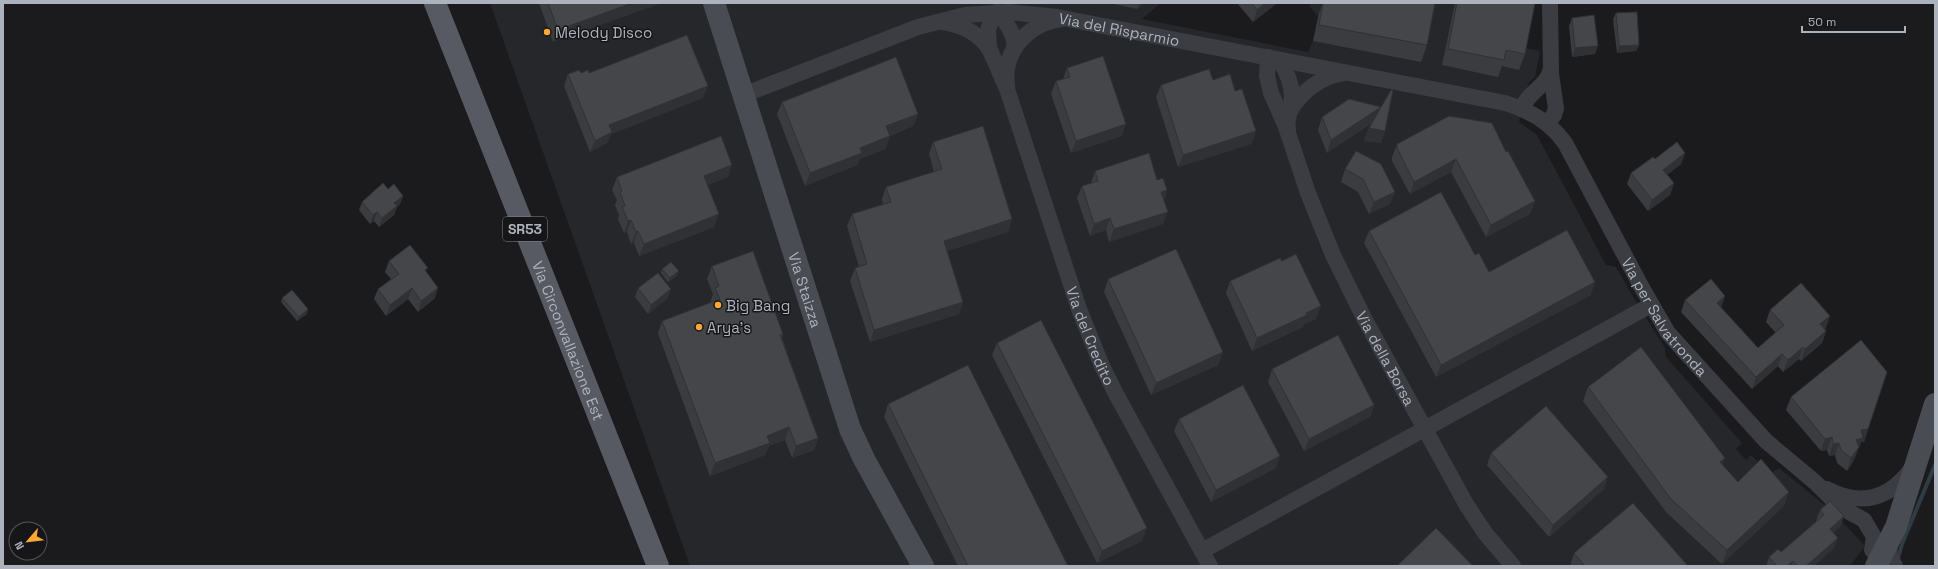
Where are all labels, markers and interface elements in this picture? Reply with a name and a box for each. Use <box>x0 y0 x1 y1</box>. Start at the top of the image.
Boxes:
street label: Via del Risparmio <box>1057 8 1181 50</box>
scale bar <box>1802 8 1905 34</box>
text: 50 m <box>1808 14 1836 30</box>
place label: Melody Disco <box>555 23 652 42</box>
marker: Melody Disco <box>542 27 552 37</box>
road number: SR53 <box>503 217 547 241</box>
street label: Via Staizza <box>785 250 827 330</box>
street label: Via per Salvatronda <box>1618 254 1712 380</box>
street label: Via Circonvallazione Est <box>529 258 609 423</box>
street label: Via del Credito <box>1063 284 1120 388</box>
place label: Big Bang <box>726 296 790 315</box>
marker: Big Bang <box>713 300 723 310</box>
street label: Via della Borsa <box>1352 308 1420 409</box>
place label: Arya's <box>707 318 751 337</box>
marker: Arya's <box>694 322 704 332</box>
north arrow <box>8 521 48 561</box>
text: N <box>11 539 27 552</box>

